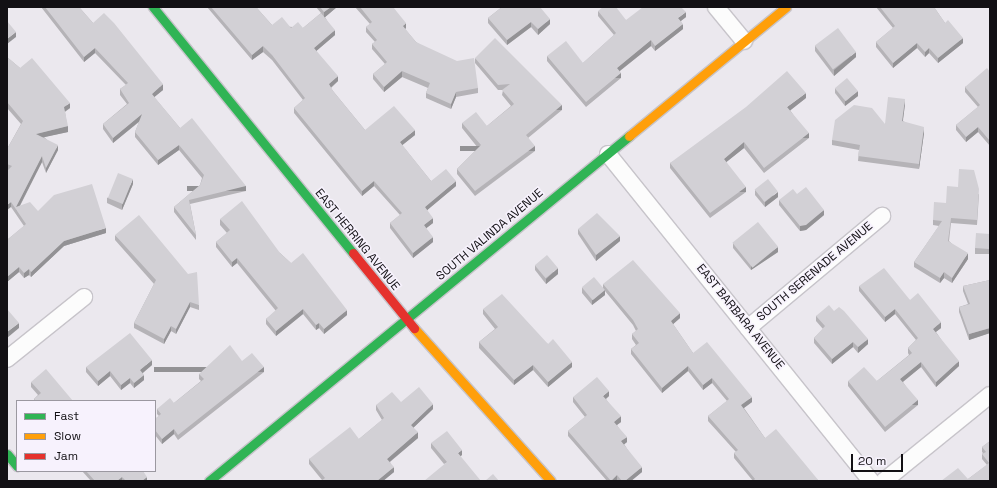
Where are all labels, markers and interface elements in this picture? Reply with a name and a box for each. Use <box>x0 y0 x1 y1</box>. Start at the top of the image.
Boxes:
street label: EAST HERRING AVENUE <box>311 186 403 294</box>
street label: SOUTH VALINDA AVENUE <box>433 186 547 284</box>
street label: SOUTH SERENADE AVENUE <box>754 219 876 325</box>
street label: EAST BARBARA AVENUE <box>693 261 787 373</box>
legend <box>16 400 156 472</box>
text: Fast <box>54 408 79 424</box>
text: Slow <box>54 428 81 444</box>
scale bar <box>853 446 905 472</box>
text: Jam <box>54 448 78 464</box>
text: 20 m <box>858 453 886 469</box>

